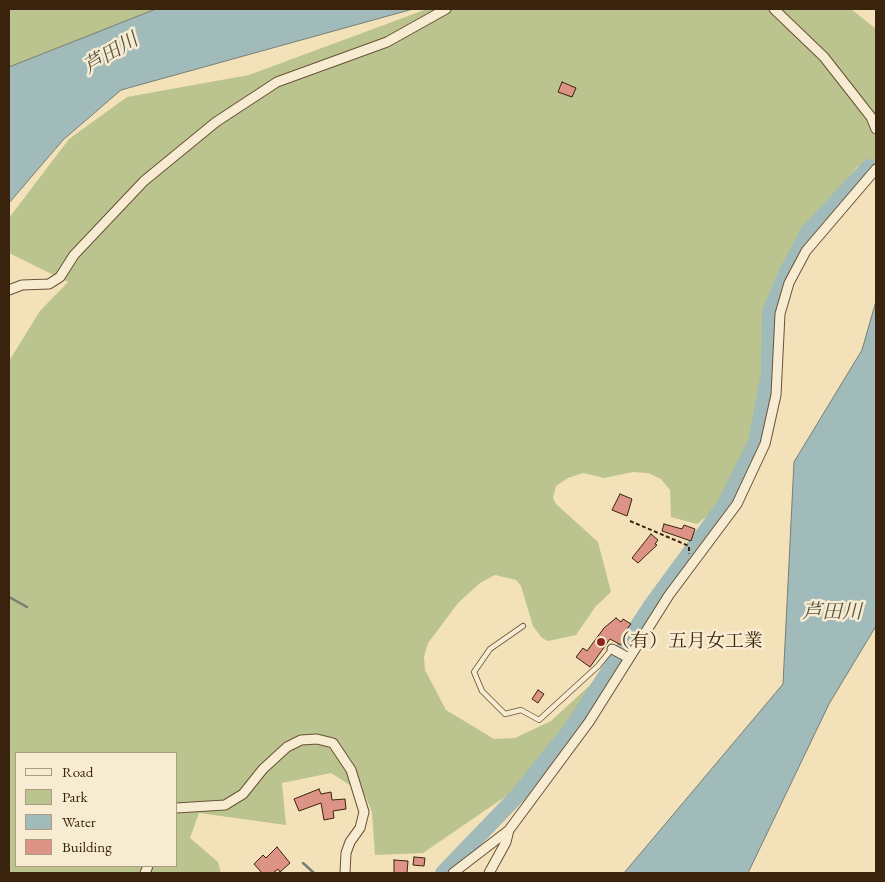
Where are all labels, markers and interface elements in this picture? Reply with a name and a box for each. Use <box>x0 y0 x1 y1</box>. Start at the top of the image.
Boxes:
water label: 芦田川 <box>79 28 143 80</box>
water label: 芦田川 <box>802 601 862 625</box>
place label: （有）五月女工業 <box>611 631 763 653</box>
marker: （有）五月女工業 <box>595 636 607 648</box>
legend <box>15 752 178 867</box>
text: Road <box>62 762 93 781</box>
text: Park <box>62 787 88 806</box>
text: Water <box>62 812 96 831</box>
text: Building <box>62 837 112 856</box>

